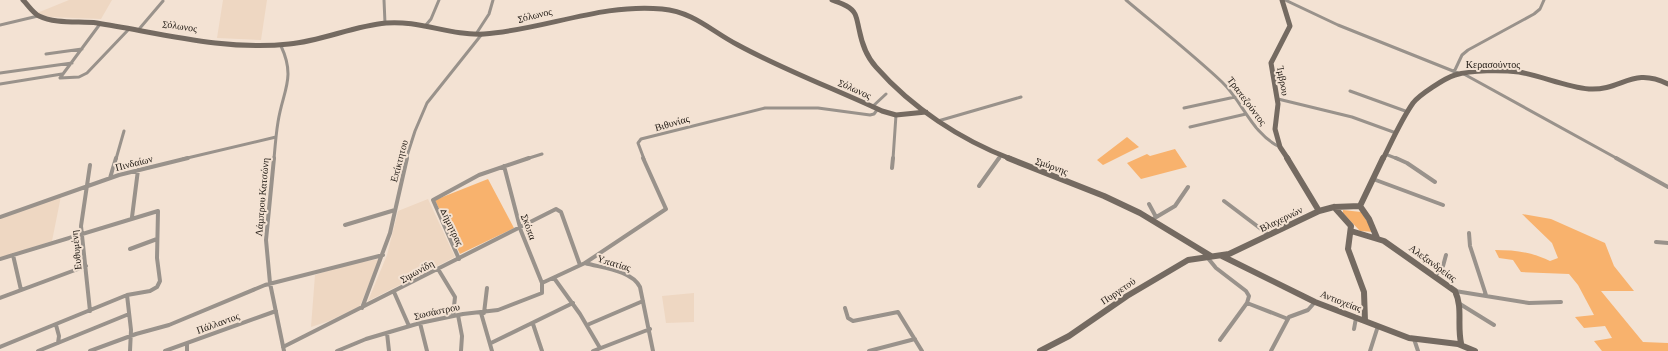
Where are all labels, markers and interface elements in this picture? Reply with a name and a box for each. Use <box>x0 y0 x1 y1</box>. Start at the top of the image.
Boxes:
street label: Σόλωνος <box>517 6 553 24</box>
street label: Σόλωνος <box>162 18 198 34</box>
street label: Κερασούντος <box>1466 59 1520 70</box>
street label: Ίμβρου <box>1275 65 1291 97</box>
street label: Τραπεζούντος <box>1224 75 1269 128</box>
street label: Σόλωνος <box>837 77 873 101</box>
street label: Βιθυνίας <box>653 113 691 133</box>
street label: Επίκτητου <box>388 139 410 183</box>
street label: Πινδαίων <box>114 153 154 173</box>
street label: Σμύρνης <box>1034 155 1070 177</box>
street label: Λάμπρου Κατσώνη <box>253 157 271 237</box>
street label: Βλαχερνών <box>1258 204 1305 234</box>
street label: Δήμητρας <box>438 206 466 248</box>
street label: Σκόπα <box>520 213 539 242</box>
street label: Ευθυμένη <box>68 229 84 271</box>
street label: Αλεξανδρείας <box>1407 242 1459 285</box>
street label: Υπατίας <box>596 253 632 273</box>
street label: Σιμωνίδη <box>398 258 436 284</box>
street label: Πυργετού <box>1099 275 1138 307</box>
street label: Αντιοχείας <box>1319 288 1363 314</box>
street label: Σωσάστρου <box>413 301 461 321</box>
street label: Πάλλαντος <box>195 310 241 336</box>

